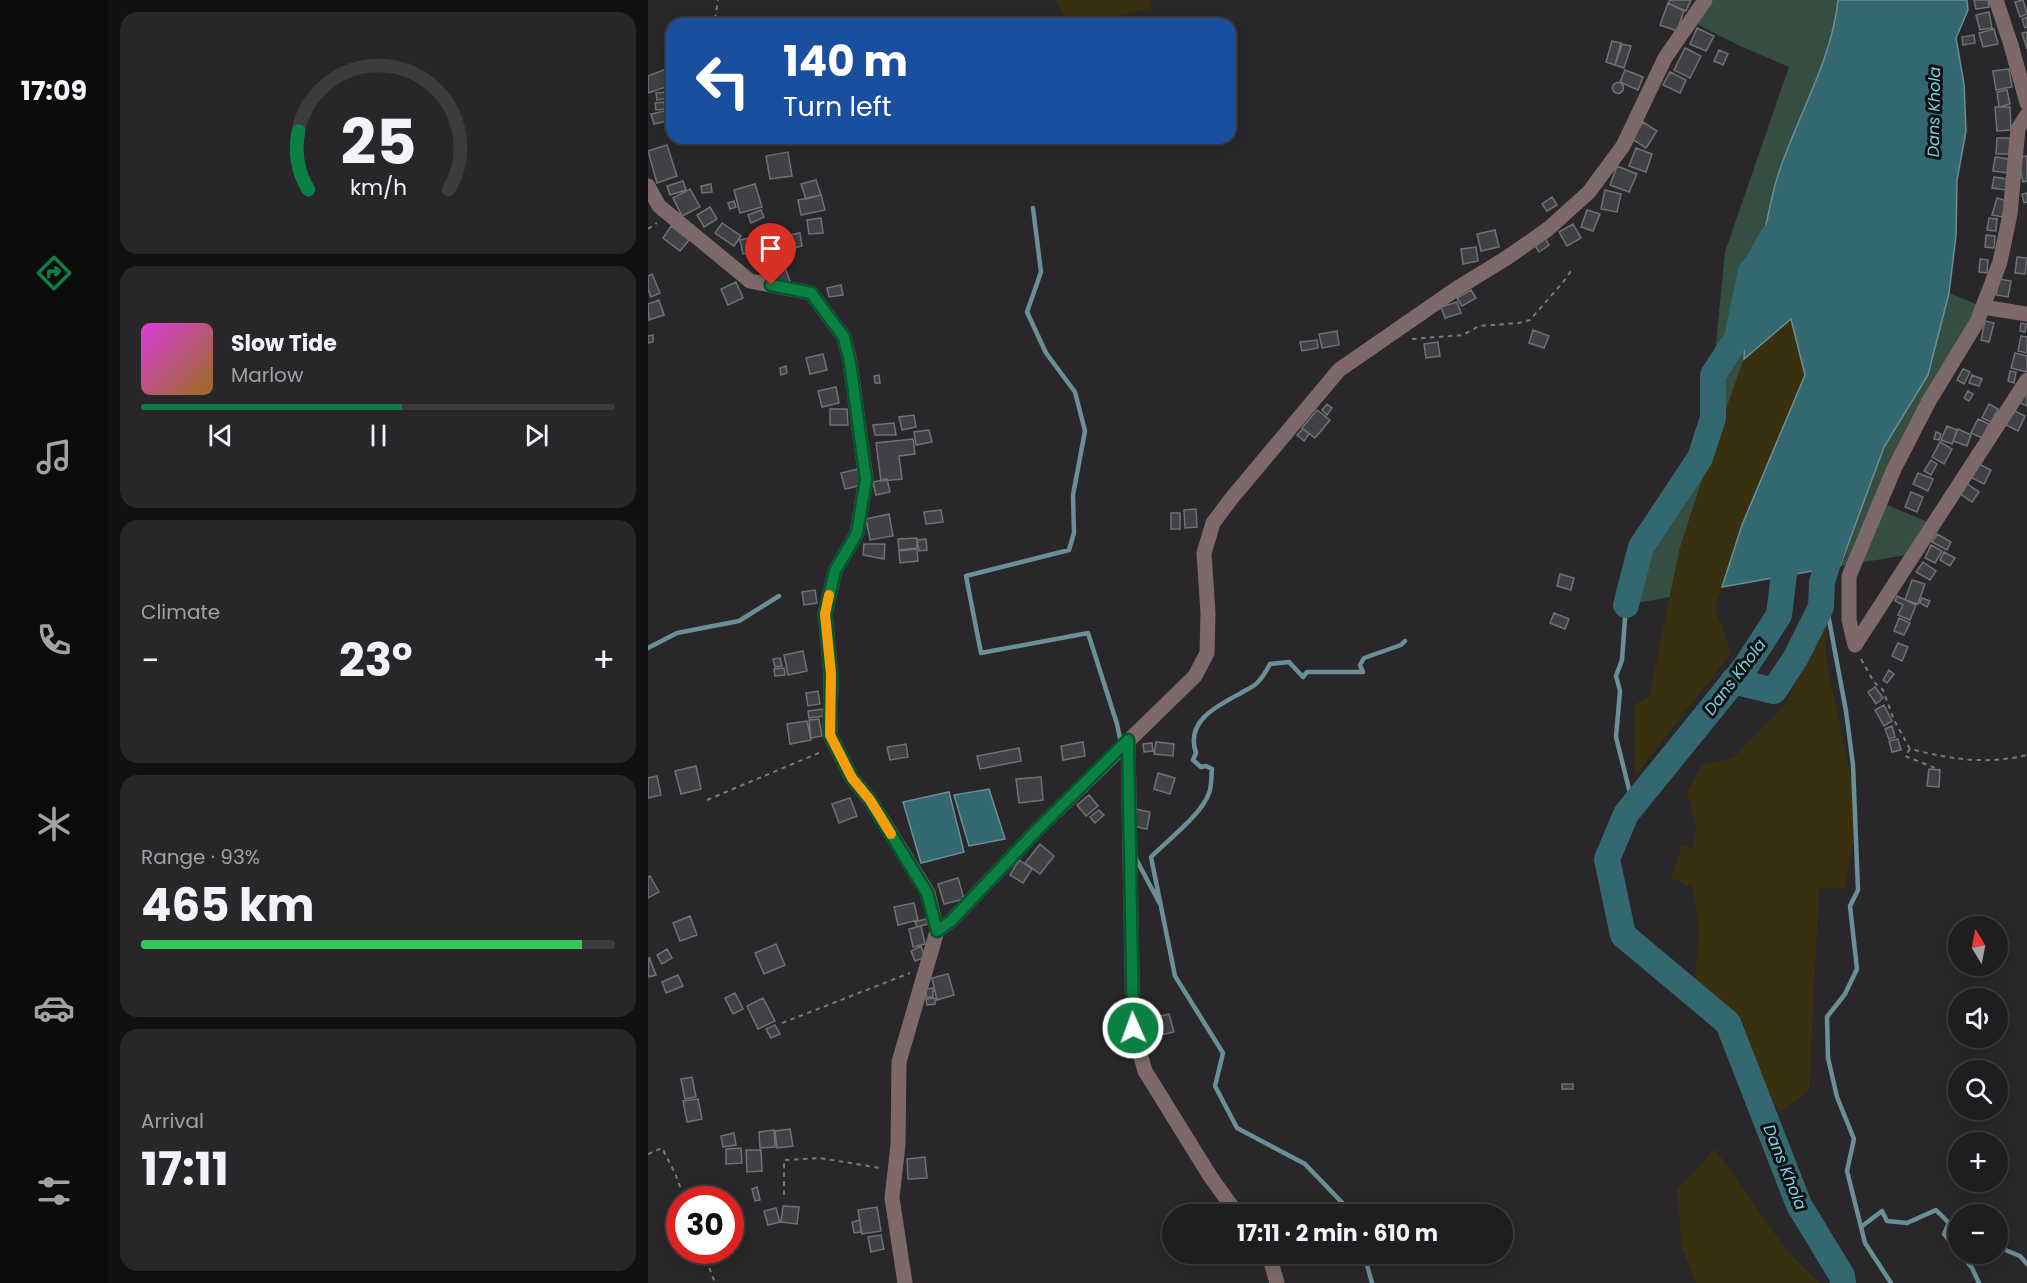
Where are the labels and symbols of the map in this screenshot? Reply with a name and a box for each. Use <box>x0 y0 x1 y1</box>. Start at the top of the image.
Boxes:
water label: Dans Khola <box>1922 66 1946 157</box>
pin <box>745 223 796 285</box>
water label: Dans Khola <box>1699 634 1771 720</box>
north arrow <box>1948 916 2008 976</box>
position arrow <box>1101 996 1165 1060</box>
water label: Dans Khola <box>1757 1121 1813 1213</box>
speed limit sign: 30 <box>666 1186 744 1264</box>

